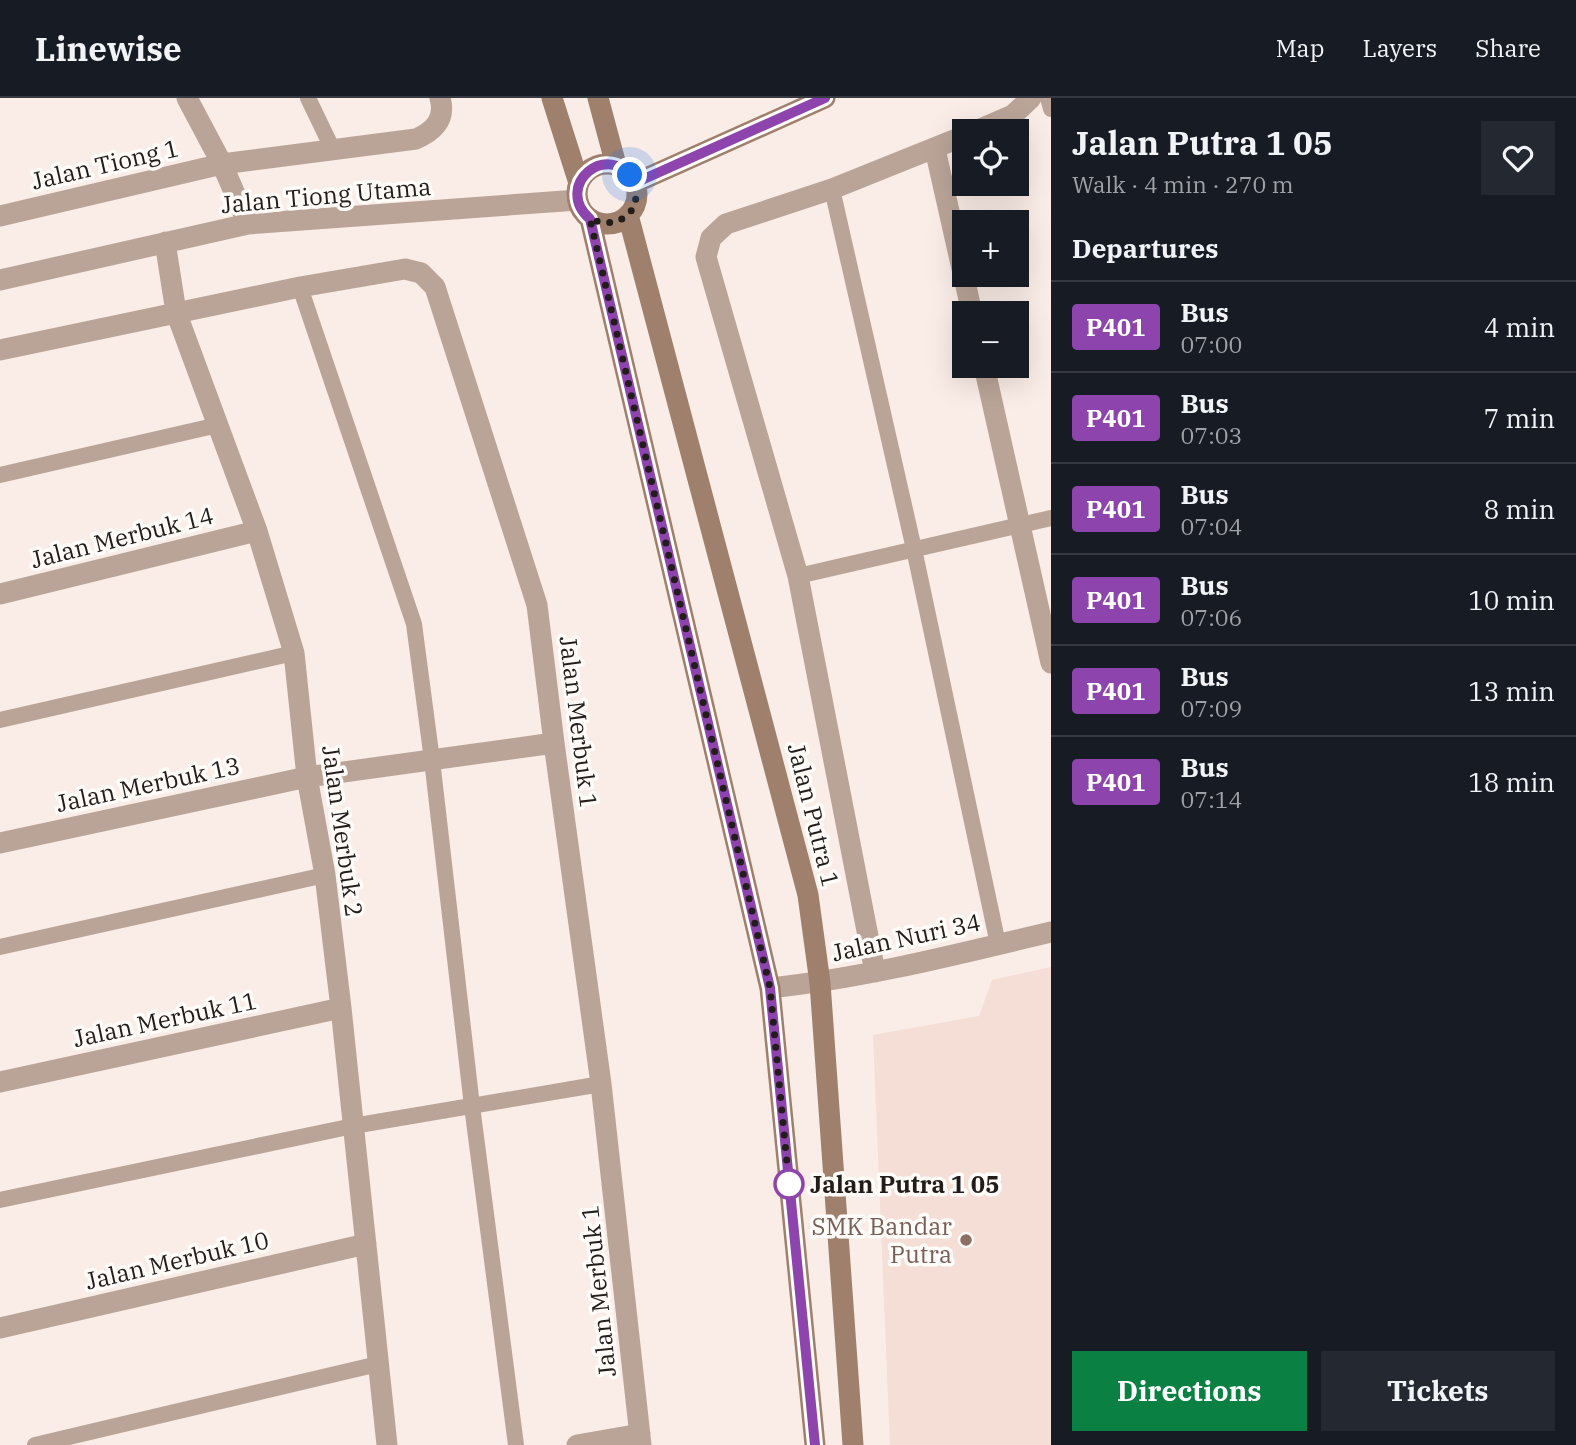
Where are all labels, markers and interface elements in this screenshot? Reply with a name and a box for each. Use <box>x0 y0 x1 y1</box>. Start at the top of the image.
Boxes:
text: Linewise <box>35 27 182 70</box>
text: Map <box>1276 32 1324 64</box>
text: Layers <box>1362 32 1437 64</box>
text: Share <box>1475 32 1541 64</box>
map controls <box>952 119 1029 378</box>
button: locate <box>952 119 1029 196</box>
text: Jalan Putra 1 05 <box>1072 121 1333 164</box>
button: heart <box>1481 121 1555 195</box>
street label: Jalan Tiong 1 <box>28 132 182 196</box>
your location <box>612 157 647 192</box>
text: Walk · 4 min · 270 m <box>1072 169 1294 199</box>
street label: Jalan Tiong Utama <box>219 170 433 220</box>
button: + <box>952 210 1029 287</box>
text: Departures <box>1072 231 1218 265</box>
text: Bus <box>1181 295 1229 329</box>
button: − <box>952 301 1029 378</box>
text: 4 min <box>1484 310 1555 344</box>
text: P401 <box>1086 311 1146 343</box>
text: 07:00 <box>1181 329 1242 359</box>
text: Bus <box>1181 386 1229 420</box>
text: 7 min <box>1484 401 1555 435</box>
text: P401 <box>1086 402 1146 434</box>
text: 07:03 <box>1181 420 1242 450</box>
text: Bus <box>1181 477 1229 511</box>
text: 8 min <box>1484 492 1555 526</box>
text: P401 <box>1086 493 1146 525</box>
street label: Jalan Merbuk 14 <box>27 499 217 575</box>
text: 07:04 <box>1181 511 1242 541</box>
text: Bus <box>1181 568 1229 602</box>
text: 10 min <box>1468 583 1555 617</box>
text: P401 <box>1086 584 1146 616</box>
text: 07:06 <box>1181 602 1242 632</box>
street label: Jalan Merbuk 1 <box>553 634 605 810</box>
text: Bus <box>1181 659 1229 693</box>
text: 13 min <box>1468 674 1555 708</box>
text: P401 <box>1086 675 1146 707</box>
text: 07:09 <box>1181 693 1242 723</box>
street label: Jalan Putra 1 <box>781 740 847 890</box>
street label: Jalan Merbuk 2 <box>315 743 371 919</box>
street label: Jalan Merbuk 13 <box>53 749 243 819</box>
text: Bus <box>1181 750 1229 784</box>
text: 18 min <box>1468 765 1555 799</box>
text: P401 <box>1086 766 1146 798</box>
text: 07:14 <box>1181 784 1242 814</box>
street label: Jalan Nuri 34 <box>829 906 983 968</box>
street label: Jalan Merbuk 11 <box>70 984 260 1054</box>
place label: Jalan Putra 1 05 <box>810 1168 1000 1200</box>
marker: Jalan Putra 1 05 <box>774 1169 804 1199</box>
street label: Jalan Merbuk 1 <box>573 1203 623 1379</box>
place label: SMK Bandar Putra <box>812 1210 952 1270</box>
street label: Jalan Merbuk 10 <box>82 1223 272 1297</box>
marker: SMK Bandar Putra <box>958 1232 974 1248</box>
button: Directions <box>1072 1351 1307 1431</box>
button: Tickets <box>1321 1351 1555 1431</box>

